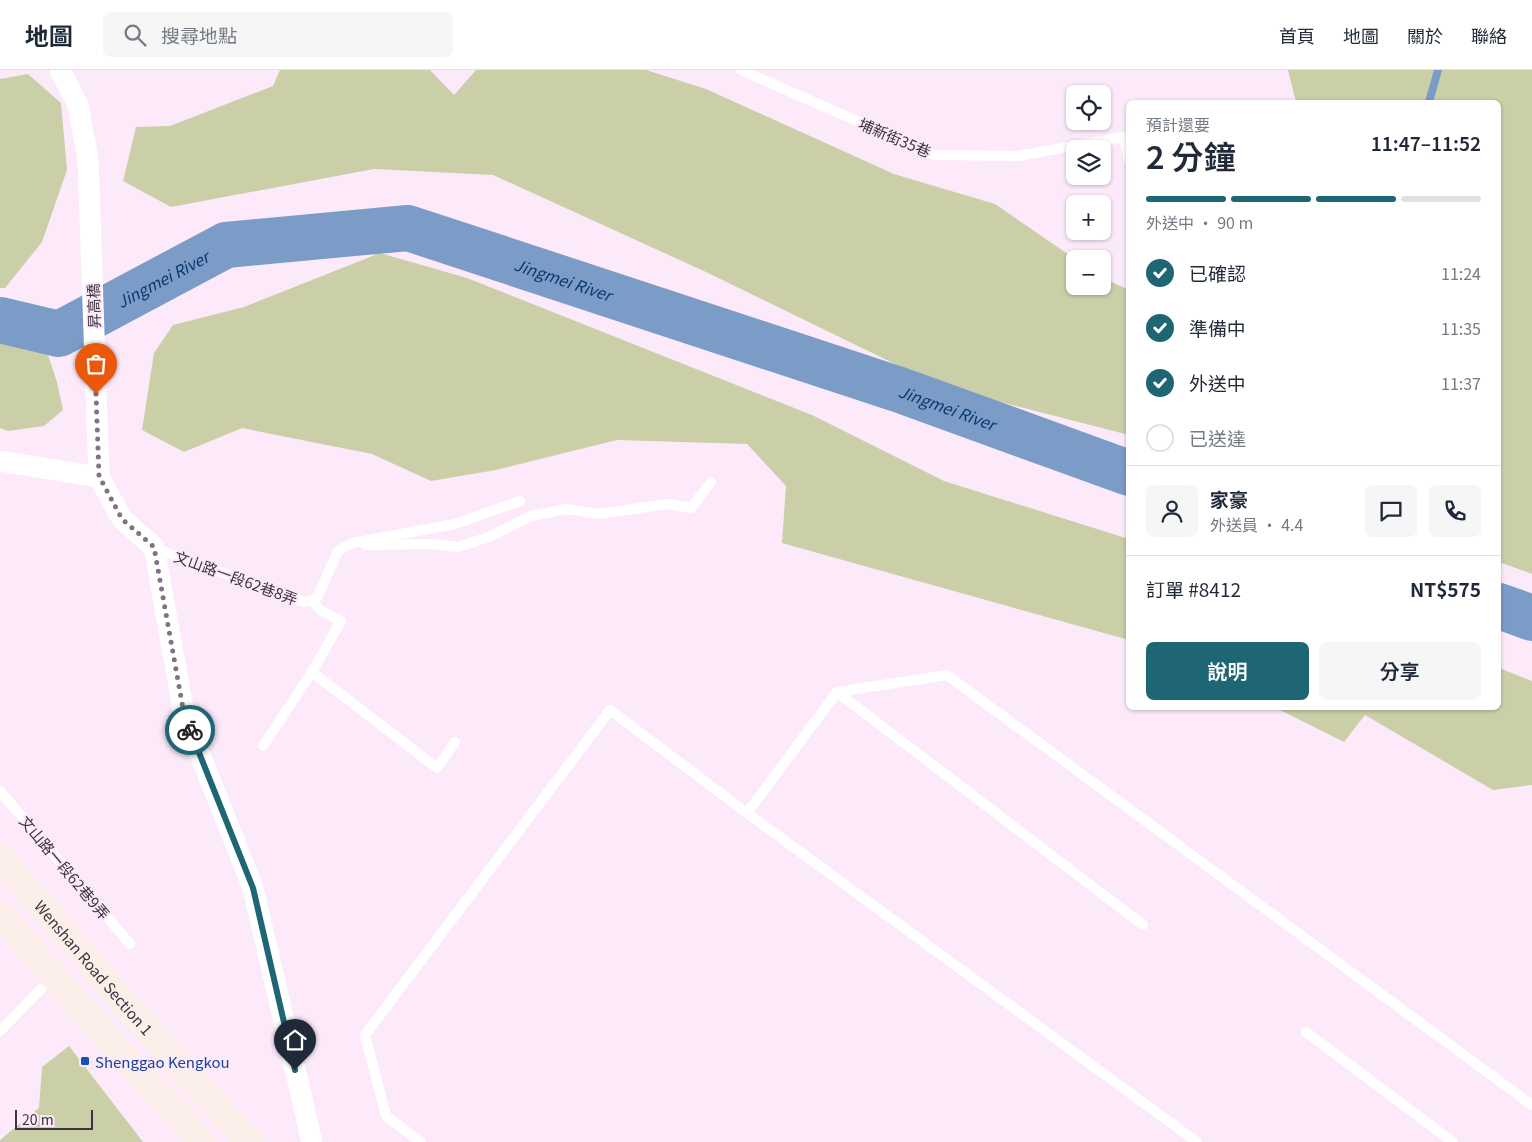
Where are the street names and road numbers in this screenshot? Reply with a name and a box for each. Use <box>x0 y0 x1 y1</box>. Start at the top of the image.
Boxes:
street label: 埔新街35巷 <box>856 112 934 162</box>
street label: 昇高橋 <box>82 283 104 329</box>
street label: 文山路一段62巷8弄 <box>171 545 301 609</box>
street label: 文山路一段62巷9弄 <box>15 810 115 924</box>
street label: Wenshan Road Section 1 <box>31 895 158 1039</box>

